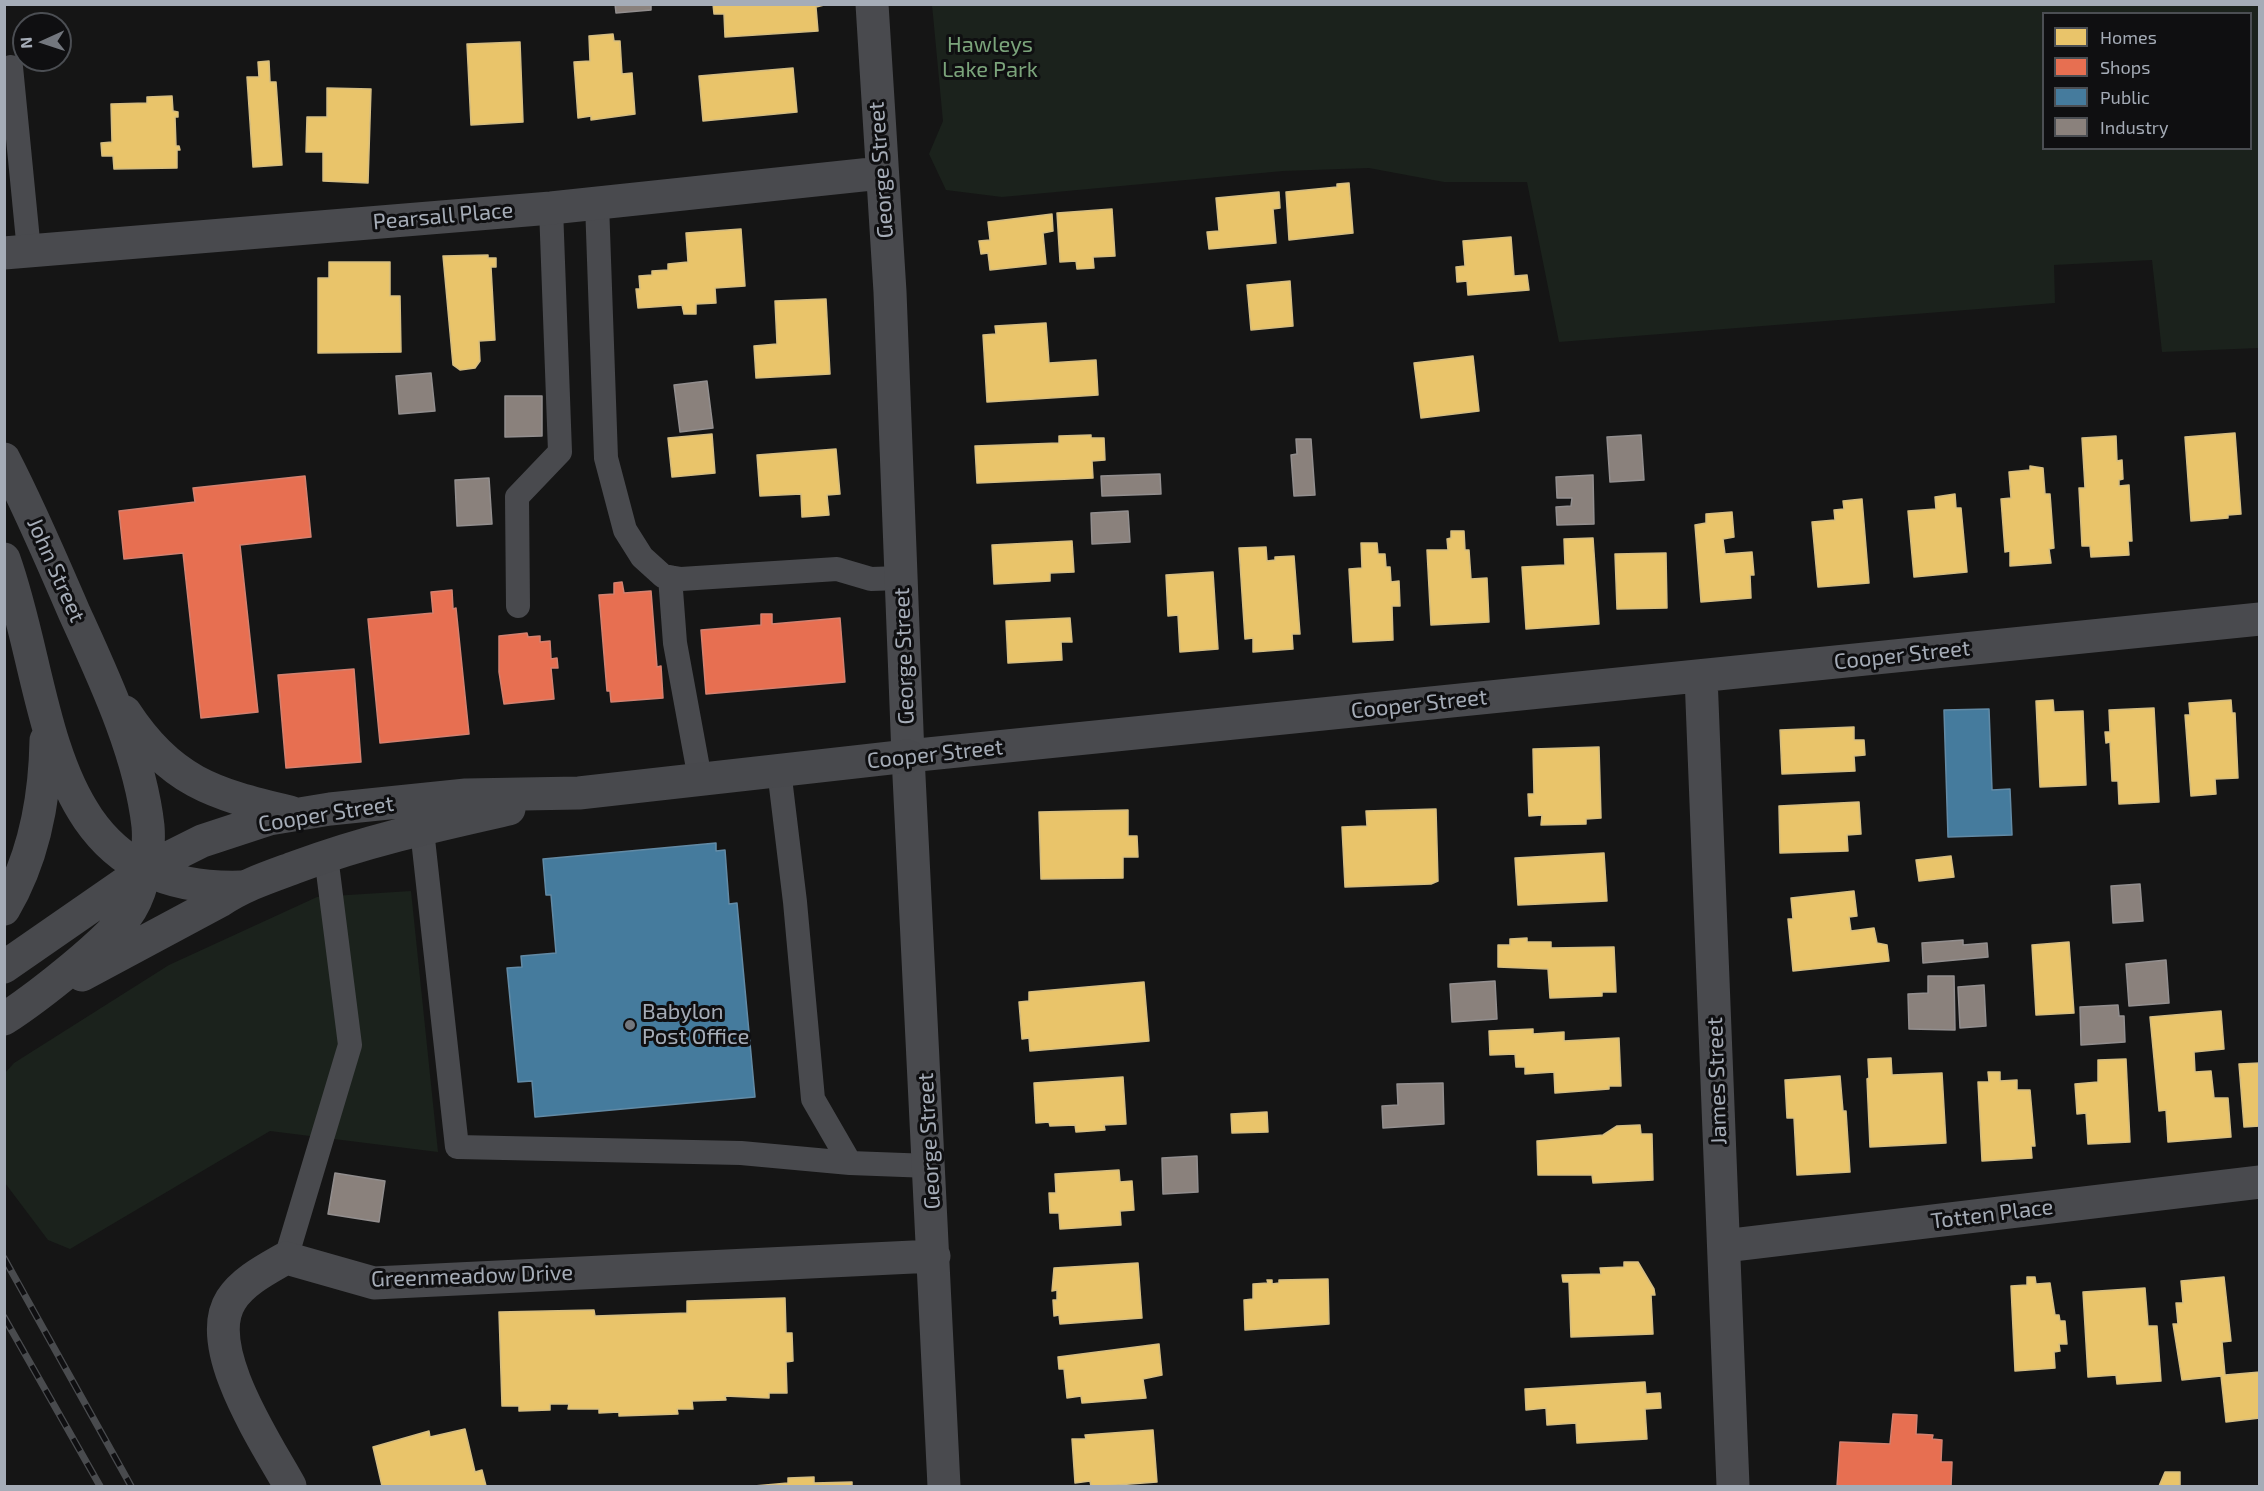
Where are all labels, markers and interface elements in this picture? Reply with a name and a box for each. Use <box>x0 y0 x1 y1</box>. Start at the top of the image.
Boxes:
north arrow <box>12 12 72 72</box>
legend <box>2042 12 2252 150</box>
text: Homes <box>2100 26 2157 48</box>
park label: Hawleys Lake Park <box>942 32 1038 84</box>
text: N <box>16 37 35 49</box>
text: Shops <box>2100 56 2150 78</box>
text: Public <box>2100 86 2150 108</box>
street label: George Street <box>863 101 899 239</box>
text: Industry <box>2100 116 2169 138</box>
street label: Pearsall Place <box>372 197 514 235</box>
street label: John Street <box>21 514 91 626</box>
street label: George Street <box>888 587 920 725</box>
street label: Cooper Street <box>1833 635 1971 675</box>
street label: Cooper Street <box>1350 684 1488 724</box>
street label: Cooper Street <box>866 734 1004 774</box>
street label: Cooper Street <box>256 790 396 838</box>
place label: Babylon Post Office <box>642 999 749 1050</box>
street label: James Street <box>1702 1017 1732 1145</box>
marker: Babylon Post Office <box>623 1018 637 1032</box>
street label: George Street <box>912 1072 946 1210</box>
street label: Totten Place <box>1929 1193 2055 1235</box>
street label: Greenmeadow Drive <box>370 1259 574 1293</box>

